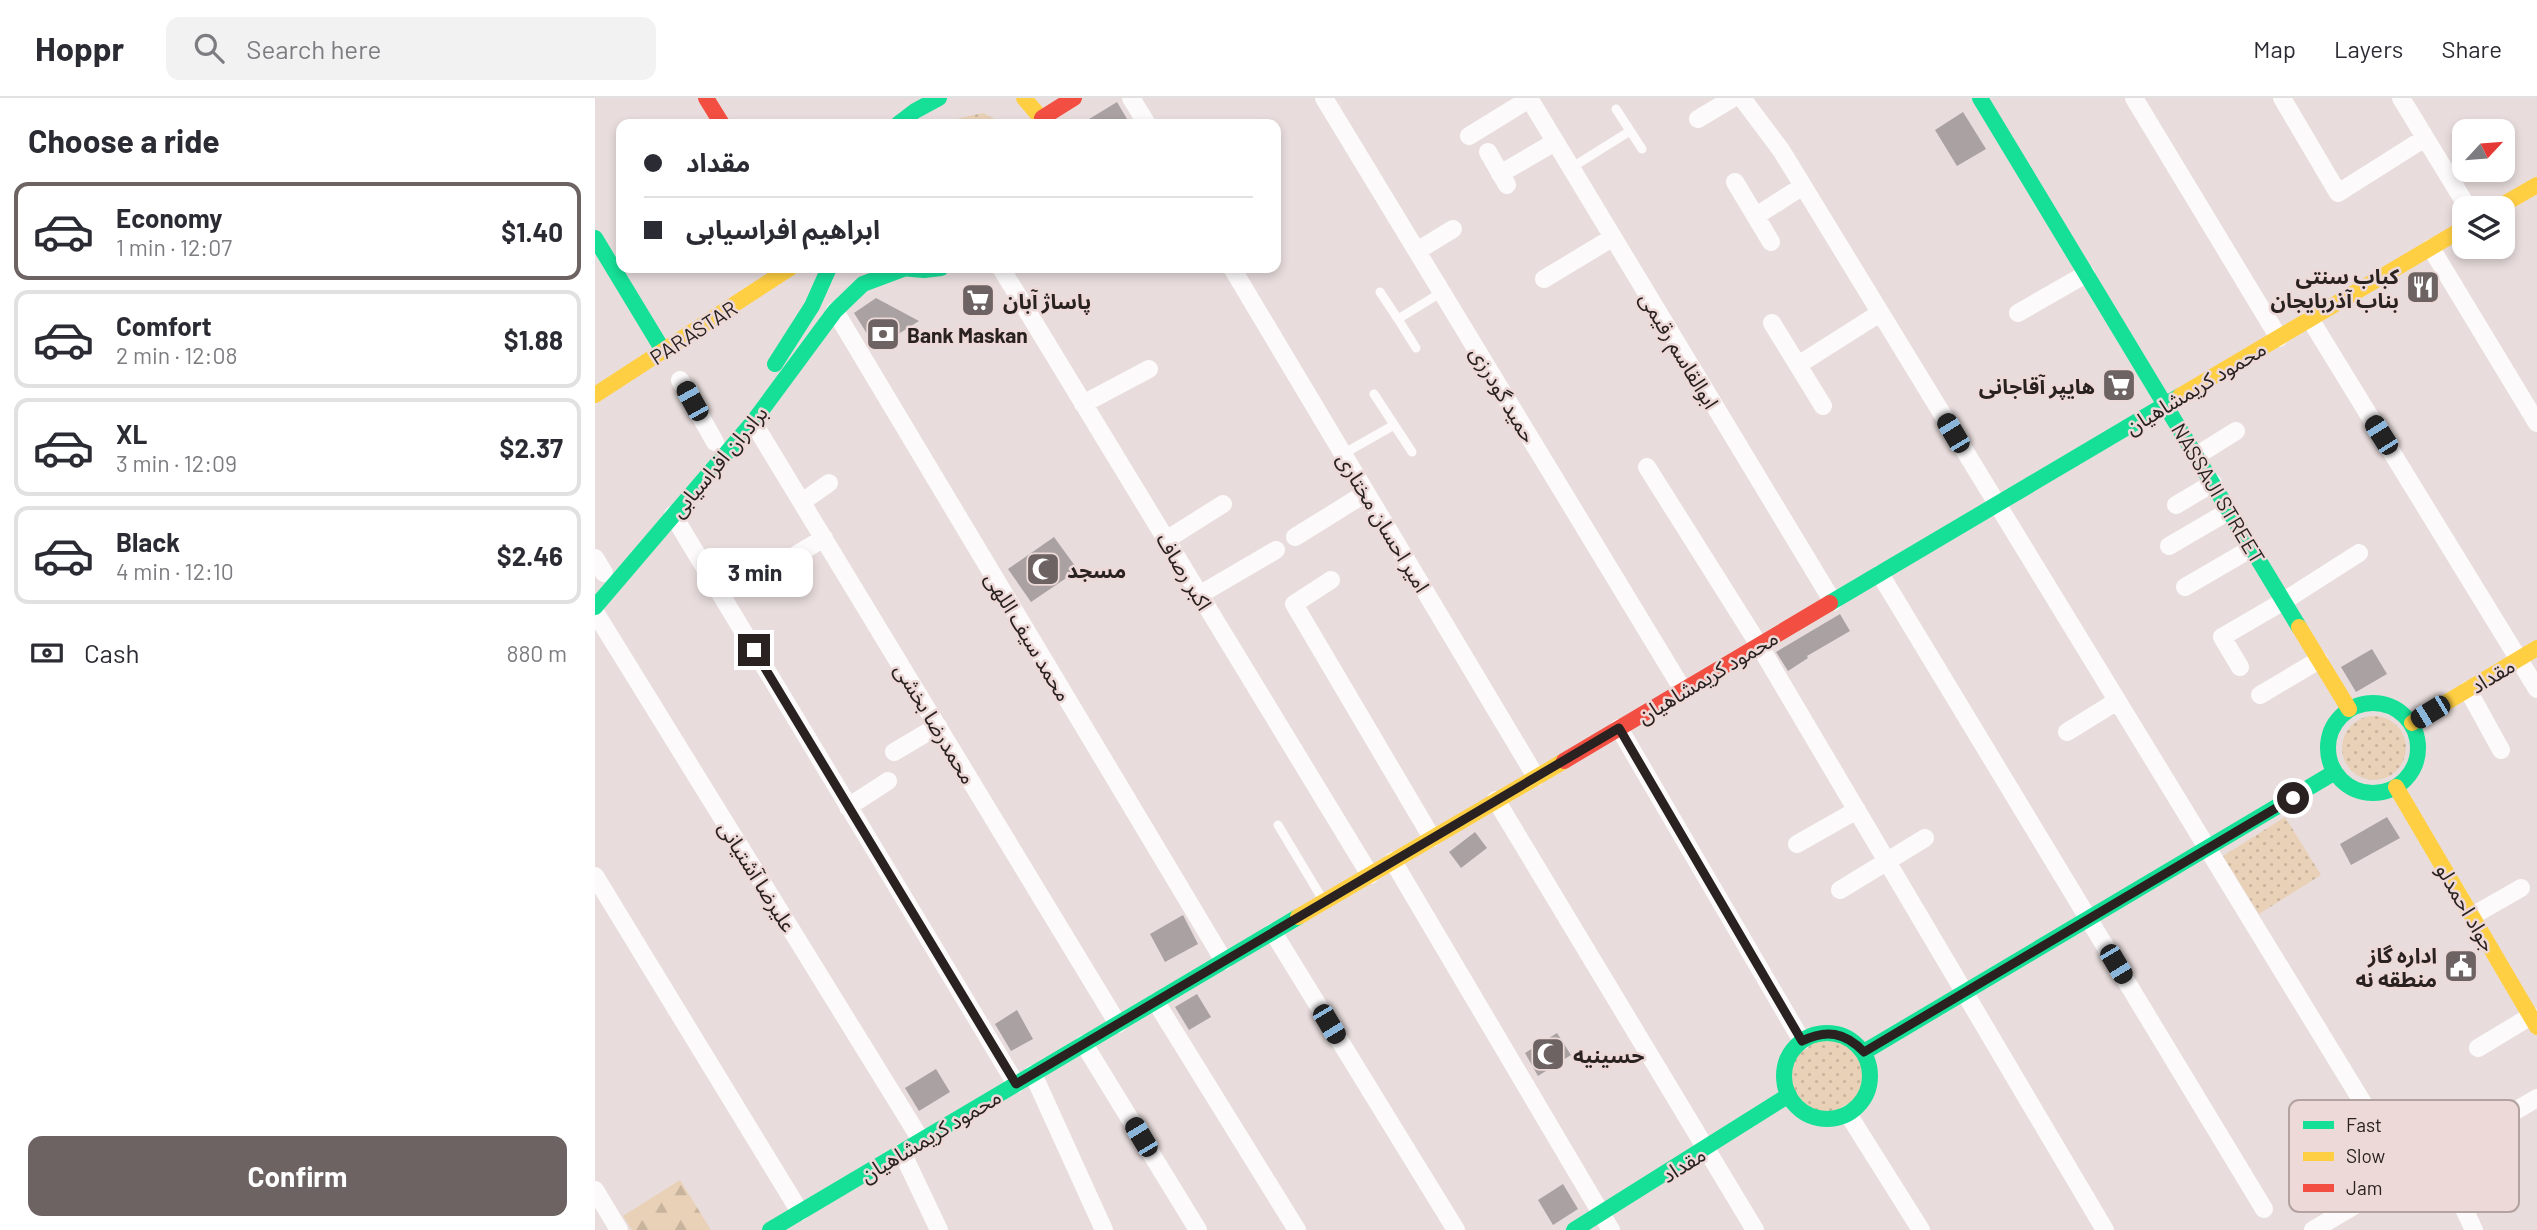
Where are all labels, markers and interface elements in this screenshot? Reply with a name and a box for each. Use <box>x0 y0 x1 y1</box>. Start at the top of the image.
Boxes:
search box <box>166 17 656 80</box>
text: Hoppr <box>35 28 124 68</box>
icon: search <box>190 29 228 67</box>
text: Search here <box>246 33 381 64</box>
text: Map <box>2253 34 2296 63</box>
text: Layers <box>2334 34 2403 63</box>
text: Share <box>2441 34 2502 63</box>
north arrow <box>2452 119 2515 182</box>
map controls <box>2452 119 2515 259</box>
text: Choose a ride <box>28 121 220 159</box>
text: مقداد <box>686 146 750 177</box>
button: layers <box>2452 196 2515 259</box>
icon: car <box>32 200 95 263</box>
text: Economy <box>116 202 222 233</box>
text: ابراهیم افراسیابی <box>686 213 880 244</box>
text: $1.40 <box>501 216 563 247</box>
text: 1 min · 12:07 <box>116 233 232 261</box>
place label: کباب سنتی بناب آذربایجان <box>2271 263 2399 313</box>
restaurant icon: کباب سنتی بناب آذربایجان <box>2404 268 2442 306</box>
supermarket icon: پاساژ آبان <box>959 281 997 319</box>
street label: ابوالقاسم رقیمی <box>1632 287 1725 415</box>
place label: پاساژ آبان <box>1003 288 1091 315</box>
street label: PARASTAR <box>645 295 741 369</box>
icon: car <box>32 308 95 371</box>
text: Comfort <box>116 310 212 341</box>
bank icon: Bank Maskan <box>864 315 902 353</box>
place label: Bank Maskan <box>907 322 1028 347</box>
text: $1.88 <box>504 324 563 355</box>
street label: محمود کریمشاهیان <box>2120 335 2270 440</box>
text: 2 min · 12:08 <box>116 341 237 369</box>
street label: حمید گودرزی <box>1465 341 1542 447</box>
supermarket icon: هایپر آقاجانی <box>2100 366 2138 404</box>
place label: هایپر آقاجانی <box>1979 373 2095 400</box>
car <box>673 378 712 424</box>
street label: برادران افراسیابی <box>664 400 773 523</box>
car <box>1934 410 1973 456</box>
car <box>2361 412 2402 458</box>
icon: car <box>32 416 95 479</box>
text: XL <box>116 418 147 449</box>
street label: NASSAJI STREET <box>2167 418 2271 568</box>
text: $2.37 <box>500 432 563 463</box>
street label: امیر احسان مختاری <box>1332 448 1435 597</box>
text: 3 min · 12:09 <box>116 449 237 477</box>
icon: car <box>32 524 95 587</box>
text: Black <box>116 526 180 557</box>
street label: اکبر رصاف <box>1151 528 1218 615</box>
text: $2.46 <box>497 540 563 571</box>
callout: 3 min <box>696 548 812 598</box>
mosque icon: مسجد <box>1024 550 1062 588</box>
text: 4 min · 12:10 <box>116 557 234 585</box>
place label: مسجد <box>1067 557 1126 582</box>
text: 3 min <box>728 558 782 586</box>
street label: محمد سیف اللهی <box>980 567 1077 706</box>
street label: محمود کریمشاهیان <box>1632 624 1782 729</box>
icon: cash <box>28 634 66 672</box>
route end <box>738 634 770 666</box>
text: Cash <box>84 637 139 668</box>
text: 880 m <box>506 639 567 667</box>
street label: مقداد <box>2465 652 2519 698</box>
street label: محمدرضا بخشی <box>889 658 982 788</box>
car <box>2407 692 2454 732</box>
route start <box>2277 782 2309 814</box>
street label: علیرضا آشتیانی <box>713 816 802 937</box>
street label: جواد احمدلو <box>2431 859 2502 956</box>
car <box>2097 941 2136 987</box>
place label: اداره گاز منطقه نه <box>2355 942 2437 991</box>
public building icon: اداره گاز منطقه نه <box>2442 947 2480 985</box>
car <box>1310 1001 1349 1047</box>
mosque icon: حسینیه <box>1529 1035 1567 1073</box>
place label: حسینیه <box>1573 1042 1645 1068</box>
street label: محمود کریمشاهیان <box>855 1083 1005 1188</box>
legend <box>2289 1100 2519 1212</box>
text: Fast <box>2346 1113 2382 1136</box>
car <box>1122 1114 1161 1160</box>
button: Confirm <box>28 1136 567 1216</box>
street label: مقداد <box>1656 1141 1710 1187</box>
text: Slow <box>2346 1144 2385 1167</box>
text: Jam <box>2346 1176 2382 1199</box>

